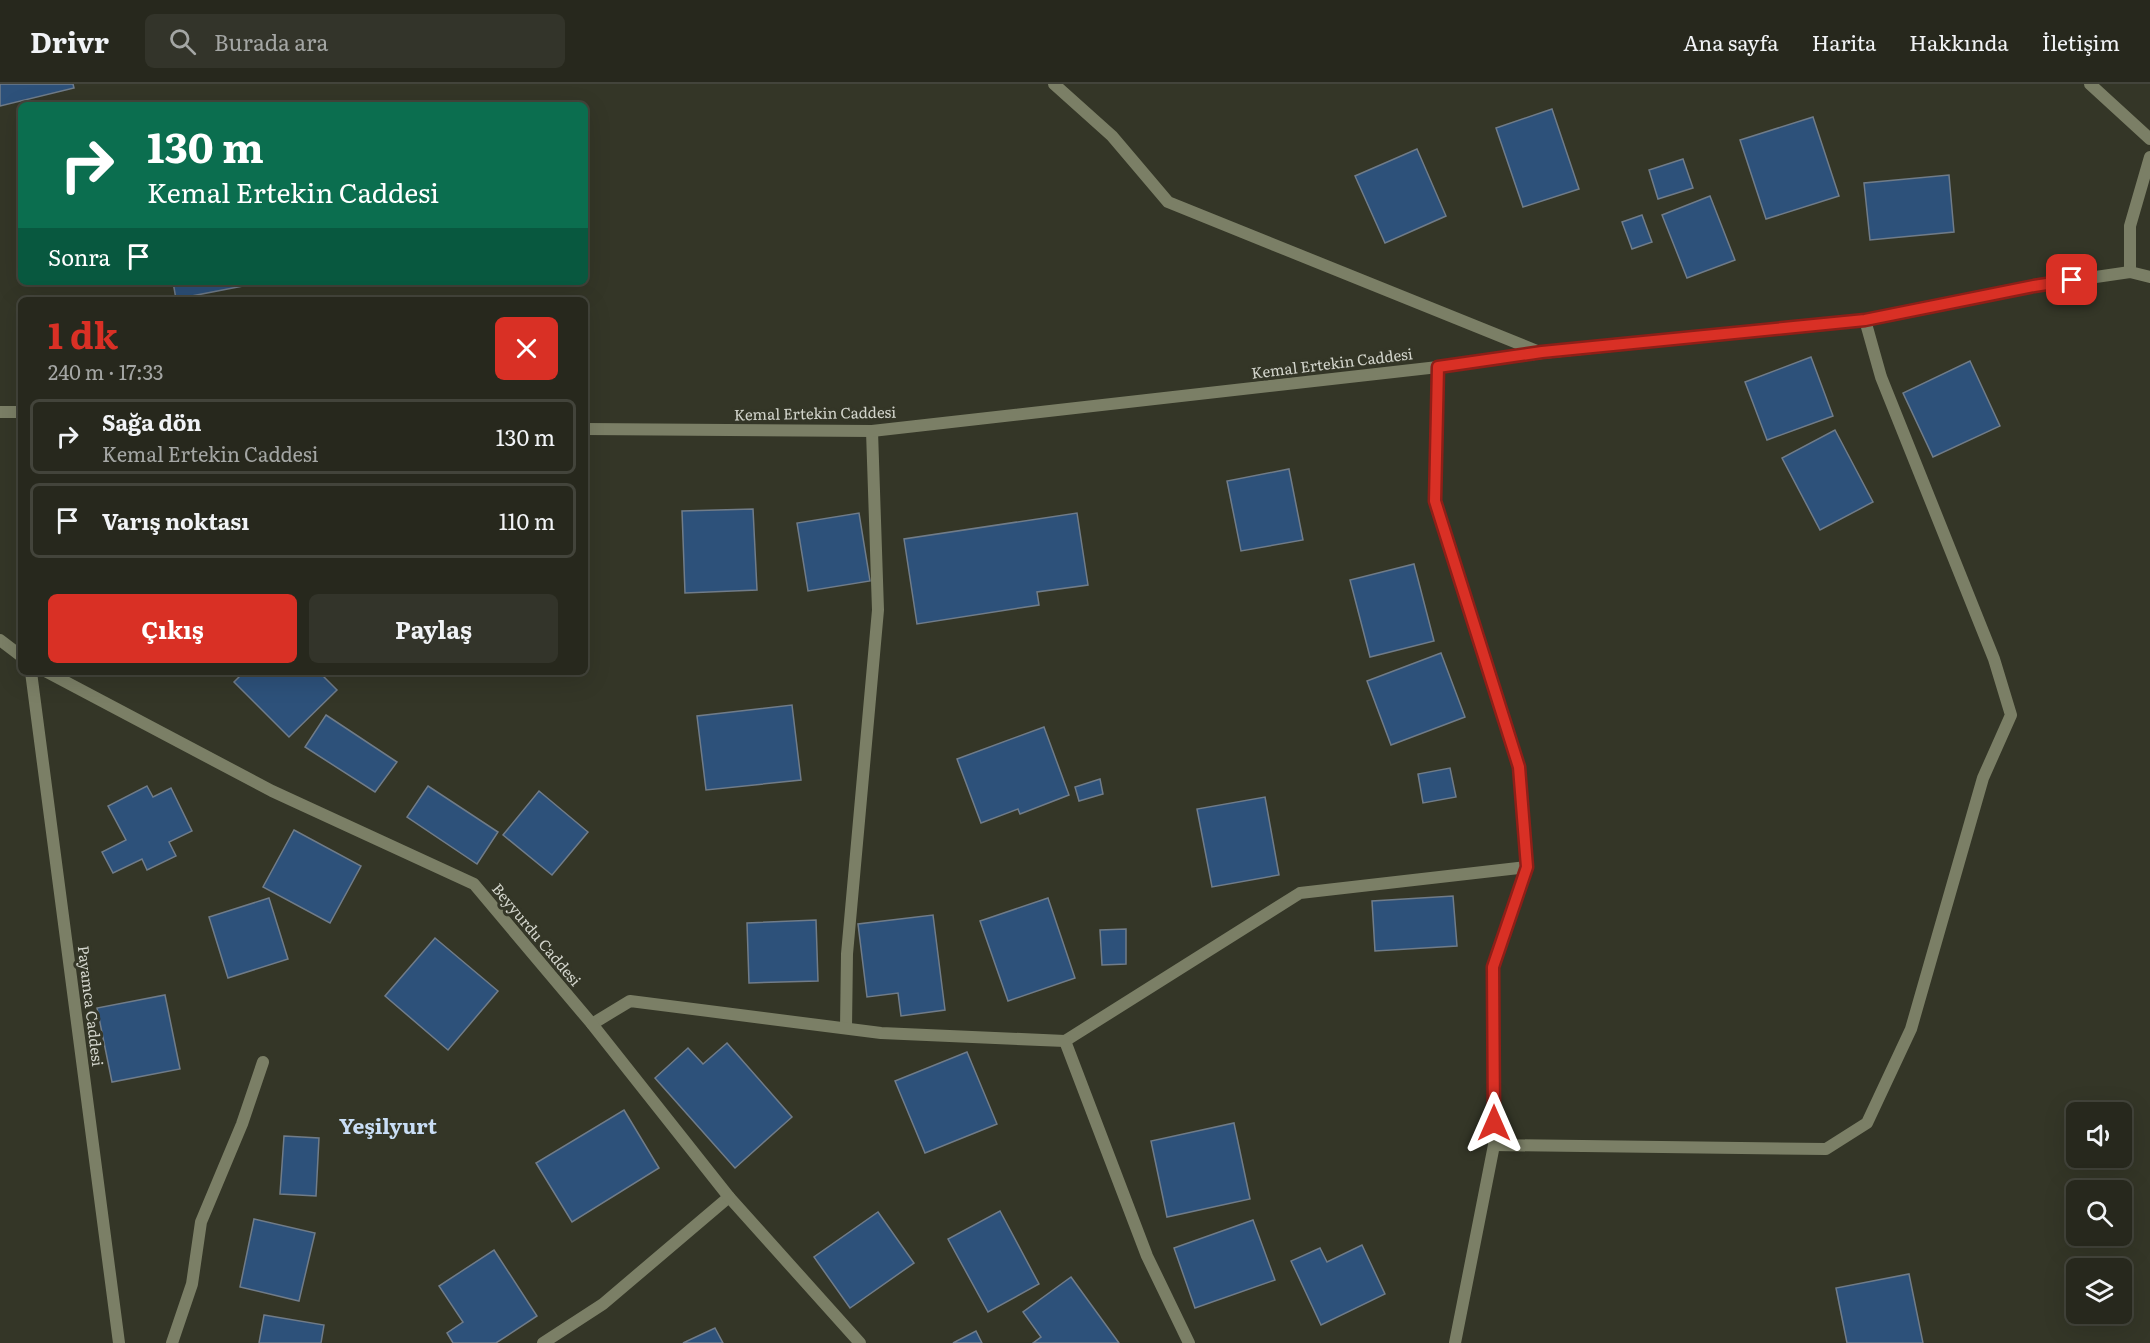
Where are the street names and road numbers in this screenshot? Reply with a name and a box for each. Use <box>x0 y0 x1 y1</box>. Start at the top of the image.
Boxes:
street label: Kemal Ertekin Caddesi <box>1250 341 1414 384</box>
street label: Kemal Ertekin Caddesi <box>734 400 896 425</box>
street label: Beyyurdu Caddesi <box>487 877 587 991</box>
street label: Payamca Caddesi <box>73 944 110 1067</box>

